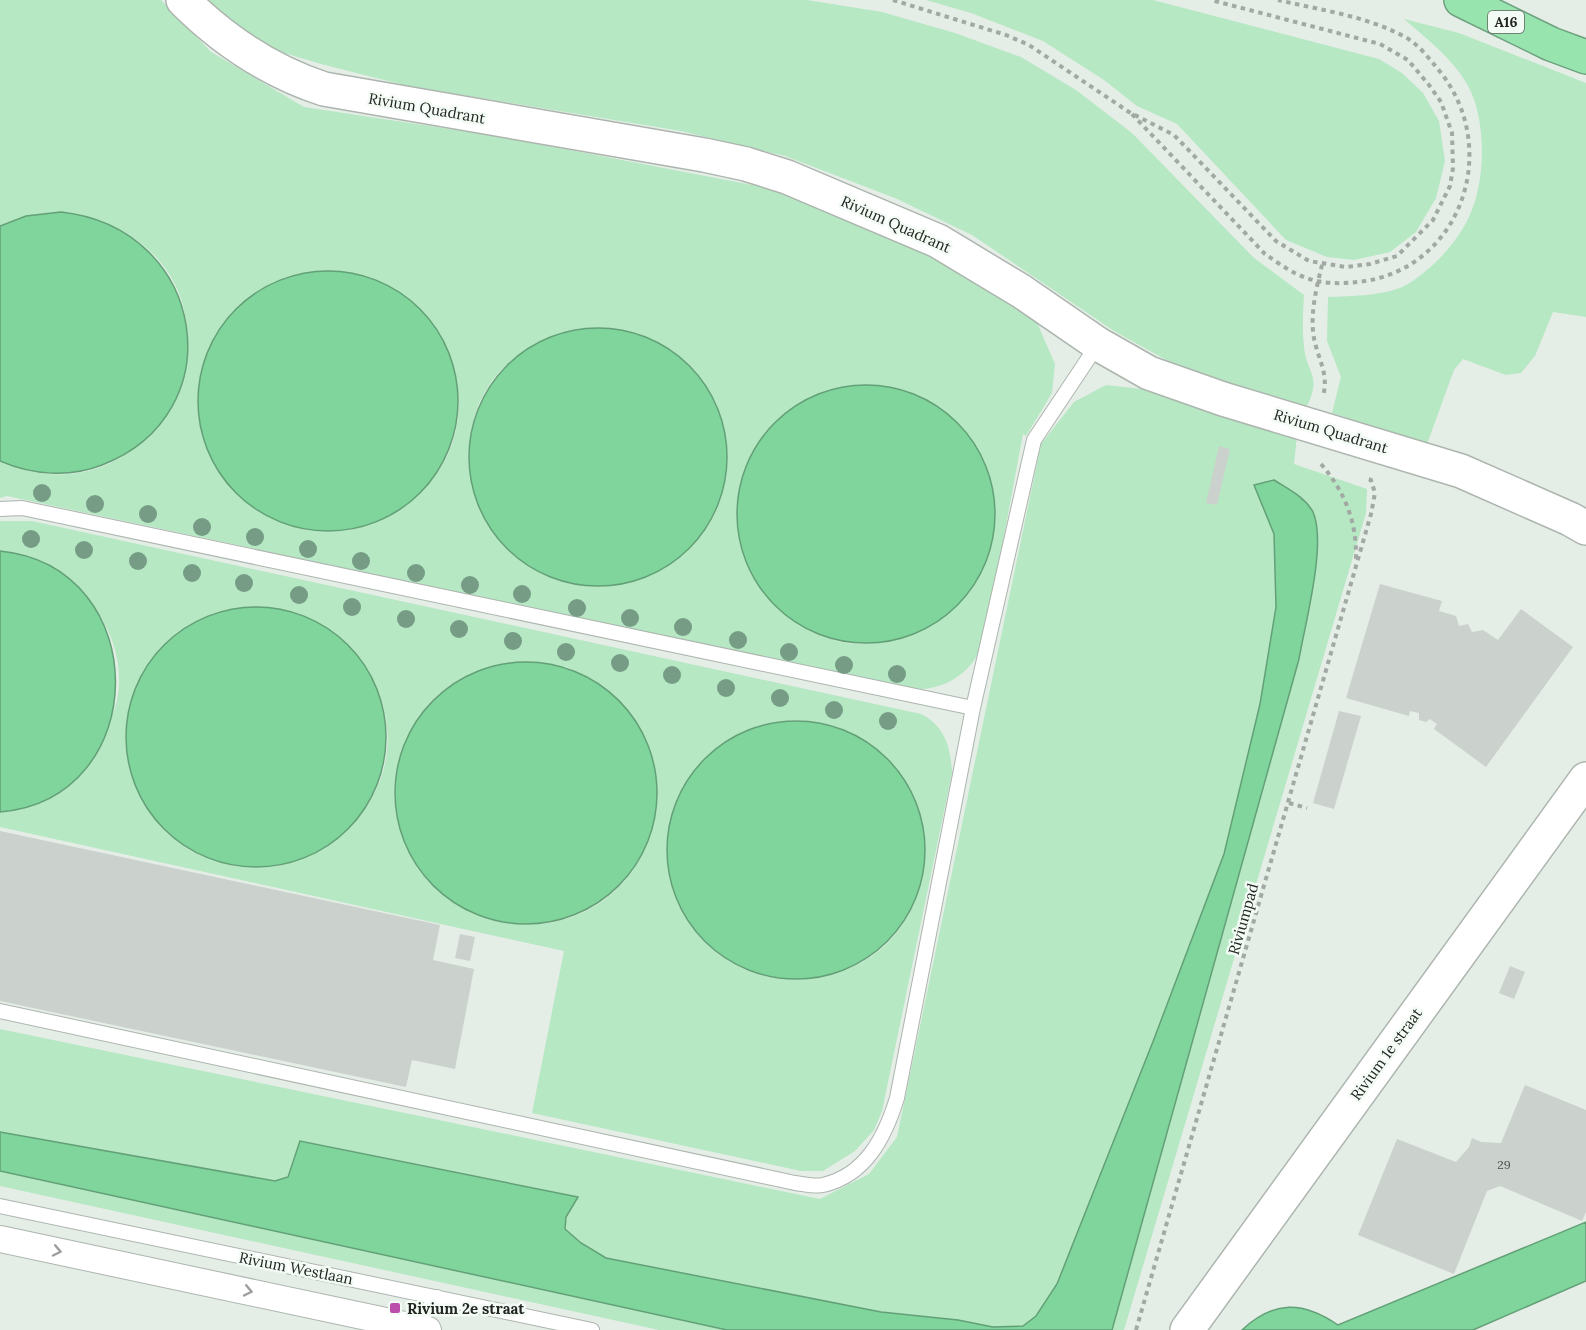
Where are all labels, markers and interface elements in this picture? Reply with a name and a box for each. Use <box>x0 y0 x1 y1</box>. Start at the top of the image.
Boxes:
road number: A16 <box>1488 11 1524 33</box>
street label: Rivium Quadrant <box>367 88 487 128</box>
street label: Rivium Quadrant <box>838 191 954 257</box>
street label: Rivium Quadrant <box>1272 405 1391 457</box>
street label: Riviumpad <box>1224 881 1262 957</box>
street label: Rivium 1e straat <box>1346 1004 1426 1104</box>
house number: 29 <box>1497 1157 1511 1172</box>
one-way arrow <box>52 1244 62 1257</box>
street label: Rivium Westlaan <box>237 1248 355 1288</box>
one-way arrow <box>243 1284 253 1297</box>
place label: Rivium 2e straat <box>407 1299 525 1318</box>
marker: Rivium 2e straat <box>388 1301 402 1315</box>

